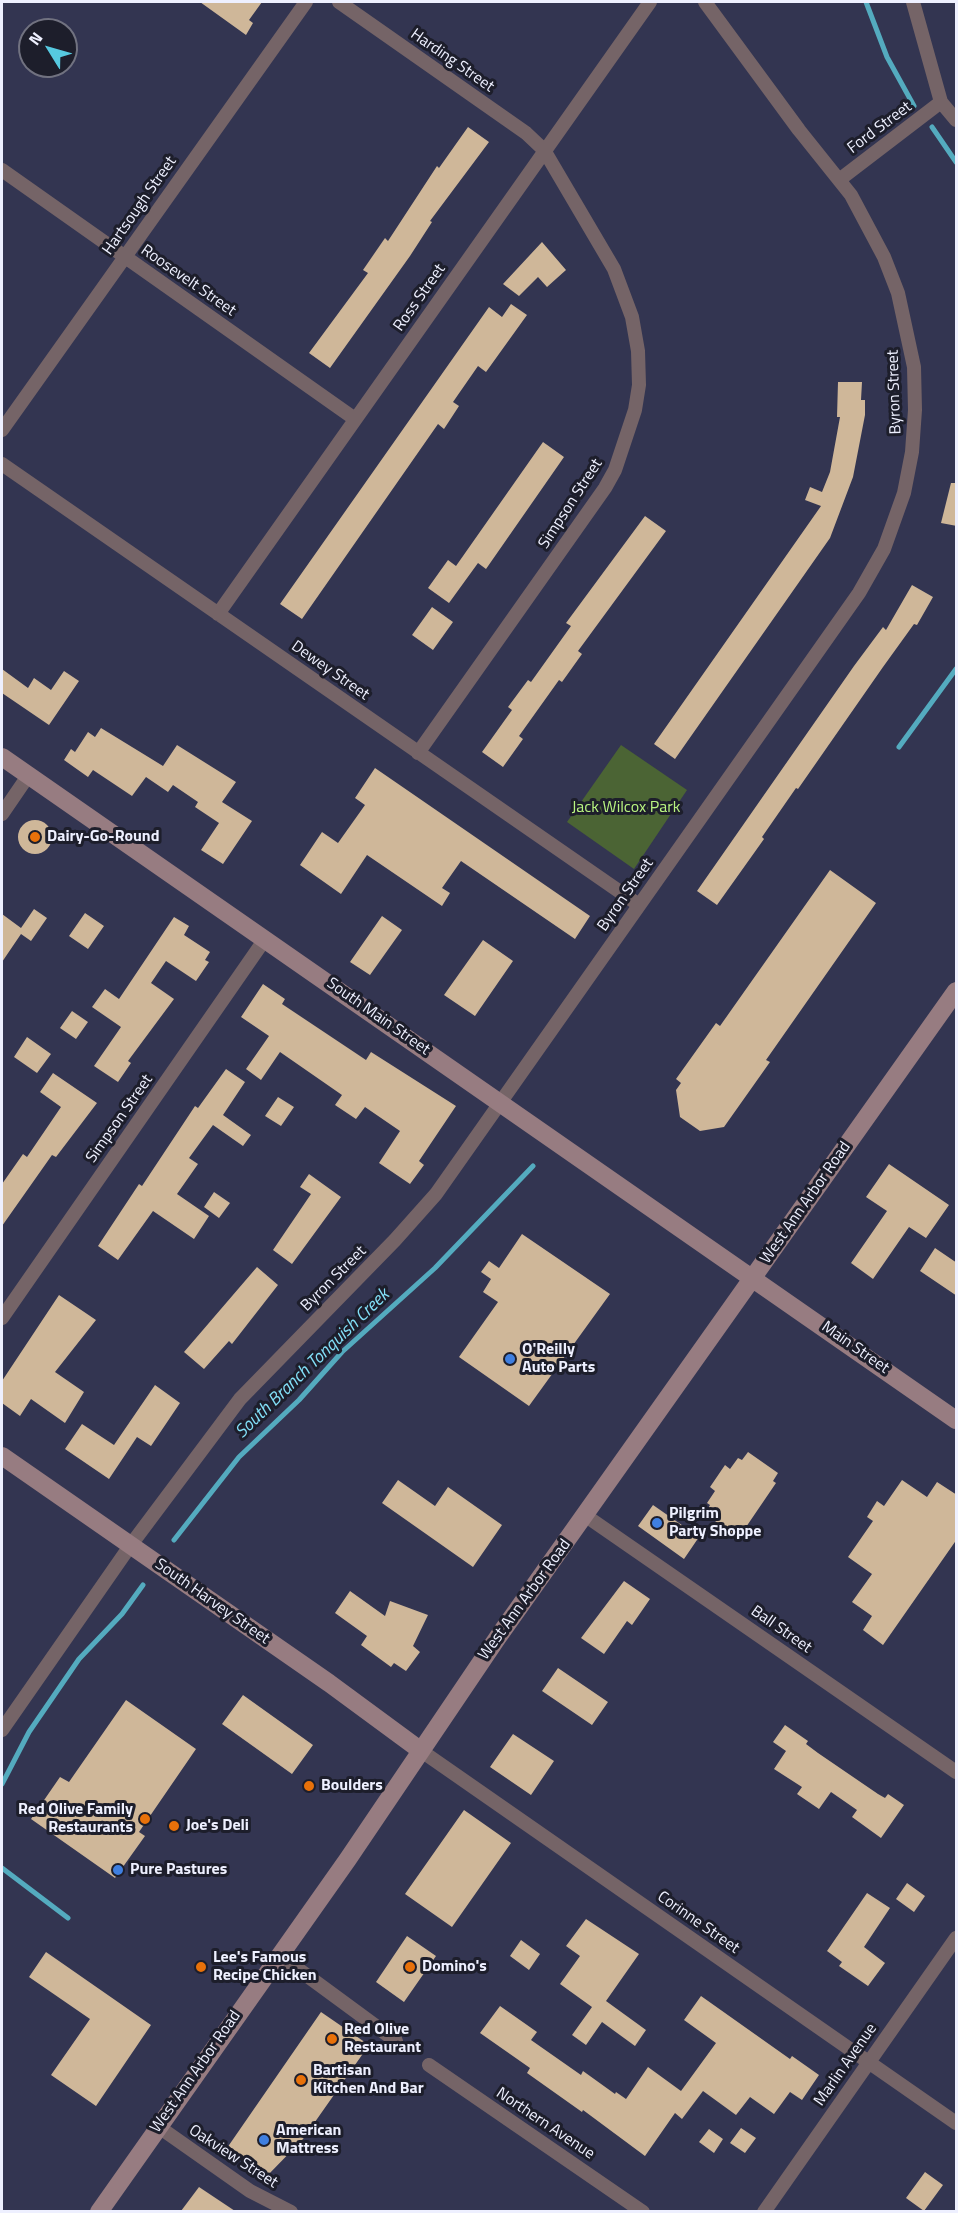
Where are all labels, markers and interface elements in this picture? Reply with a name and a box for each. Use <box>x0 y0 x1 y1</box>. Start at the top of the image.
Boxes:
north arrow <box>18 18 78 78</box>
street label: Harding Street <box>406 25 498 97</box>
text: N <box>22 27 48 50</box>
street label: Ford Street <box>844 98 916 158</box>
street label: Hartsough Street <box>99 153 181 259</box>
street label: Roosevelt Street <box>137 241 239 321</box>
street label: Ross Street <box>390 261 450 335</box>
street label: Byron Street <box>884 349 906 435</box>
street label: Simpson Street <box>535 455 607 553</box>
street label: Dewey Street <box>287 637 373 705</box>
park label: Jack Wilcox Park <box>572 798 680 818</box>
place label: Dairy-Go-Round <box>47 827 159 847</box>
marker: Dairy-Go-Round <box>28 830 42 844</box>
street label: Byron Street <box>594 855 658 935</box>
street label: South Main Street <box>323 974 433 1060</box>
street label: Simpson Street <box>83 1071 157 1167</box>
street label: West Ann Arbor Road <box>757 1138 855 1268</box>
street label: Byron Street <box>297 1242 371 1316</box>
water label: South Branch Tonquish Creek <box>231 1285 395 1443</box>
street label: Main Street <box>817 1318 893 1378</box>
place label: O'Reilly Auto Parts <box>522 1340 595 1378</box>
marker: O'Reilly Auto Parts <box>503 1352 517 1366</box>
place label: Pilgrim Party Shoppe <box>669 1504 761 1542</box>
marker: Pilgrim Party Shoppe <box>650 1516 664 1530</box>
street label: West Ann Arbor Road <box>475 1536 575 1664</box>
street label: South Harvey Street <box>151 1555 273 1649</box>
street label: Ball Street <box>747 1602 815 1658</box>
place label: Boulders <box>321 1776 383 1796</box>
marker: Boulders <box>302 1779 316 1793</box>
place label: Red Olive Family Restaurants <box>18 1800 133 1838</box>
marker: Red Olive Family Restaurants <box>138 1812 152 1826</box>
place label: Joe's Deli <box>186 1816 249 1836</box>
marker: Joe's Deli <box>167 1819 181 1833</box>
place label: Pure Pastures <box>130 1860 227 1880</box>
marker: Pure Pastures <box>111 1863 125 1877</box>
street label: Corinne Street <box>653 1888 743 1958</box>
place label: Lee's Famous Recipe Chicken <box>213 1948 317 1986</box>
place label: Domino's <box>422 1957 487 1977</box>
marker: Lee's Famous Recipe Chicken <box>194 1960 208 1974</box>
marker: Domino's <box>403 1960 417 1974</box>
street label: West Ann Arbor Road <box>147 2007 245 2137</box>
place label: Red Olive Restaurant <box>344 2020 421 2058</box>
street label: Marlin Avenue <box>811 2020 881 2110</box>
marker: Red Olive Restaurant <box>325 2032 339 2046</box>
place label: Bartisan Kitchen And Bar <box>313 2061 424 2099</box>
marker: Bartisan Kitchen And Bar <box>294 2073 308 2087</box>
street label: Northern Avenue <box>492 2084 598 2164</box>
street label: Oakview Street <box>185 2121 281 2193</box>
place label: American Mattress <box>276 2121 341 2159</box>
marker: American Mattress <box>257 2133 271 2147</box>

